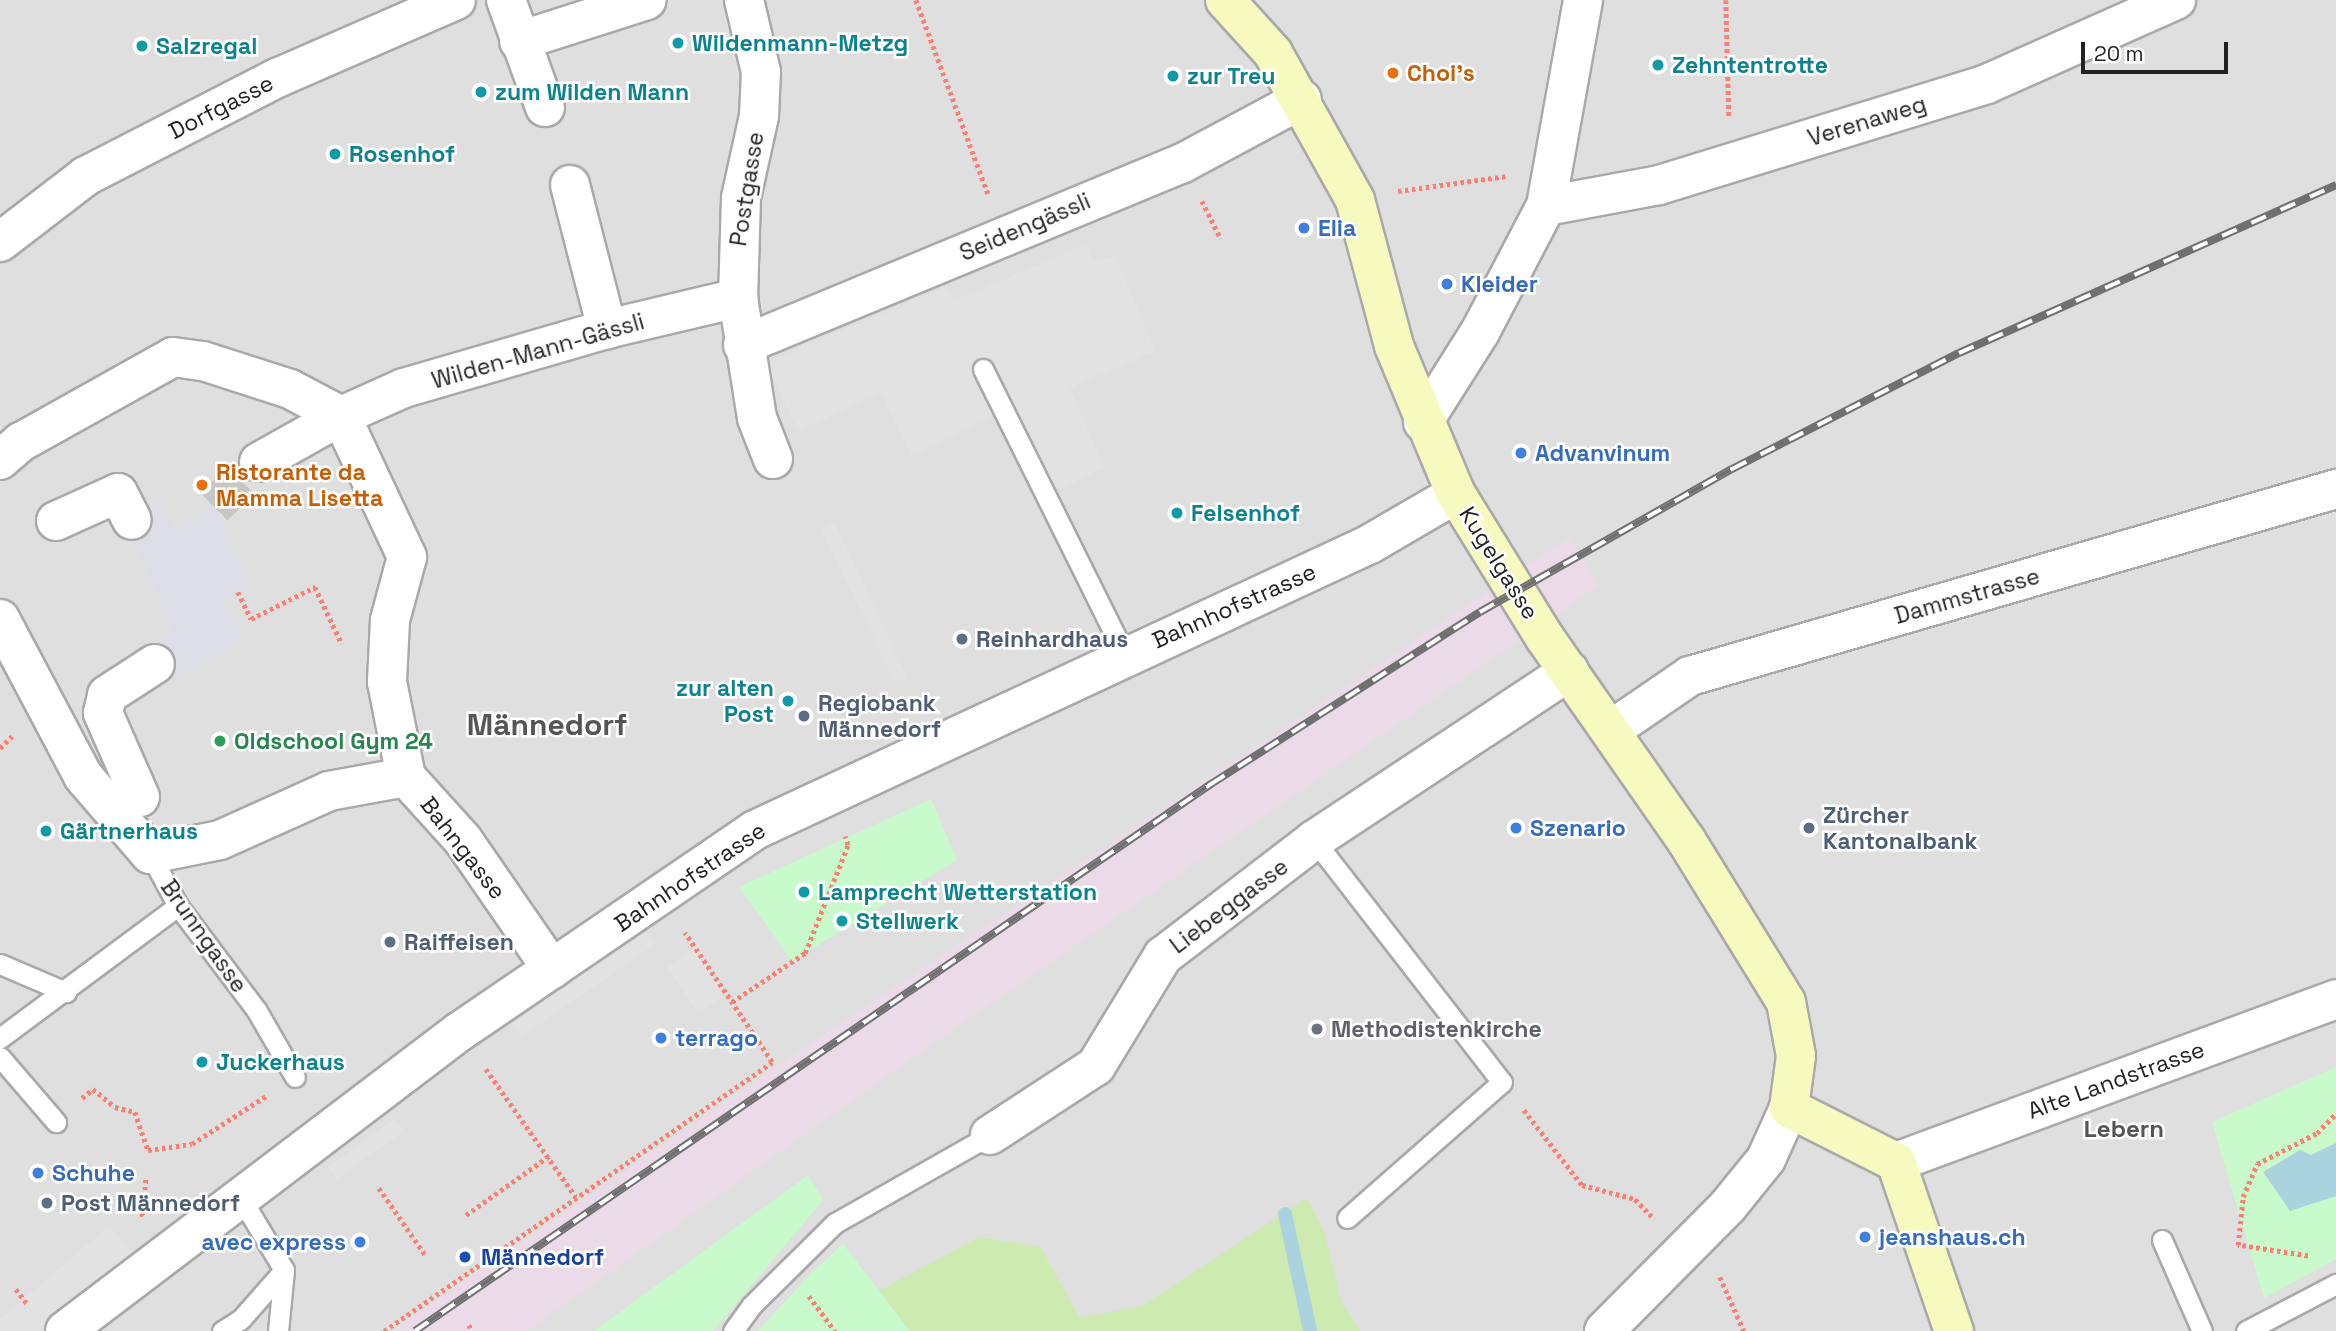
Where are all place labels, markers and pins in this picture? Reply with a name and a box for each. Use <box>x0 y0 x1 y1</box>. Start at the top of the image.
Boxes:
place label: Wildenmann-Metzg <box>692 29 908 57</box>
place label: Salzregal <box>156 32 257 60</box>
marker: Wildenmann-Metzg <box>670 35 686 51</box>
marker: Salzregal <box>134 38 150 54</box>
place label: Zehntentrotte <box>1672 51 1828 79</box>
marker: Zehntentrotte <box>1650 57 1666 73</box>
place label: Choi's <box>1407 59 1475 87</box>
place label: zur Treu <box>1187 62 1276 90</box>
marker: Choi's <box>1385 65 1401 81</box>
marker: zur Treu <box>1165 68 1181 84</box>
place label: zum Wilden Mann <box>495 78 689 106</box>
marker: zum Wilden Mann <box>473 84 489 100</box>
place label: Rosenhof <box>349 140 455 168</box>
marker: Rosenhof <box>327 146 343 162</box>
place label: Elia <box>1318 214 1356 242</box>
marker: Elia <box>1296 220 1312 236</box>
place label: Kleider <box>1461 270 1538 298</box>
marker: Kleider <box>1439 276 1455 292</box>
place label: Advanvinum <box>1535 439 1670 467</box>
marker: Advanvinum <box>1513 445 1529 461</box>
place label: Ristorante da Mamma Lisetta <box>216 458 383 512</box>
marker: Ristorante da Mamma Lisetta <box>194 477 210 493</box>
place label: Felsenhof <box>1191 499 1300 527</box>
marker: Felsenhof <box>1169 505 1185 521</box>
place label: Reinhardhaus <box>976 625 1128 653</box>
marker: Reinhardhaus <box>954 631 970 647</box>
place label: zur alten Post <box>676 674 774 728</box>
place label: Regiobank Männedorf <box>818 689 941 743</box>
marker: zur alten Post <box>780 693 796 709</box>
marker: Regiobank Männedorf <box>796 708 812 724</box>
place label: Oldschool Gym 24 <box>234 727 433 755</box>
marker: Oldschool Gym 24 <box>212 733 228 749</box>
place label: Zürcher Kantonalbank <box>1823 801 1977 855</box>
place label: Szenario <box>1530 814 1626 842</box>
place label: Gärtnerhaus <box>60 817 198 845</box>
marker: Szenario <box>1508 820 1524 836</box>
marker: Zürcher Kantonalbank <box>1801 820 1817 836</box>
marker: Gärtnerhaus <box>38 823 54 839</box>
place label: Lamprecht Wetterstation <box>818 878 1097 906</box>
marker: Lamprecht Wetterstation <box>796 884 812 900</box>
place label: Stellwerk <box>856 907 959 935</box>
marker: Stellwerk <box>834 913 850 929</box>
place label: Raiffeisen <box>404 928 514 956</box>
marker: Raiffeisen <box>382 934 398 950</box>
place label: Methodistenkirche <box>1331 1015 1542 1043</box>
marker: Methodistenkirche <box>1309 1021 1325 1037</box>
place label: terrago <box>675 1024 758 1052</box>
marker: terrago <box>653 1030 669 1046</box>
place label: Juckerhaus <box>216 1048 345 1076</box>
marker: Juckerhaus <box>194 1054 210 1070</box>
place label: Schuhe <box>52 1159 135 1187</box>
marker: Schuhe <box>30 1165 46 1181</box>
place label: Post Männedorf <box>61 1189 240 1217</box>
marker: Post Männedorf <box>39 1195 55 1211</box>
place label: jeanshaus.ch <box>1879 1223 2026 1251</box>
place label: avec express <box>202 1228 346 1256</box>
marker: jeanshaus.ch <box>1857 1229 1873 1245</box>
marker: avec express <box>352 1234 368 1250</box>
place label: Männedorf <box>481 1243 604 1271</box>
marker: Männedorf <box>455 1247 475 1267</box>

